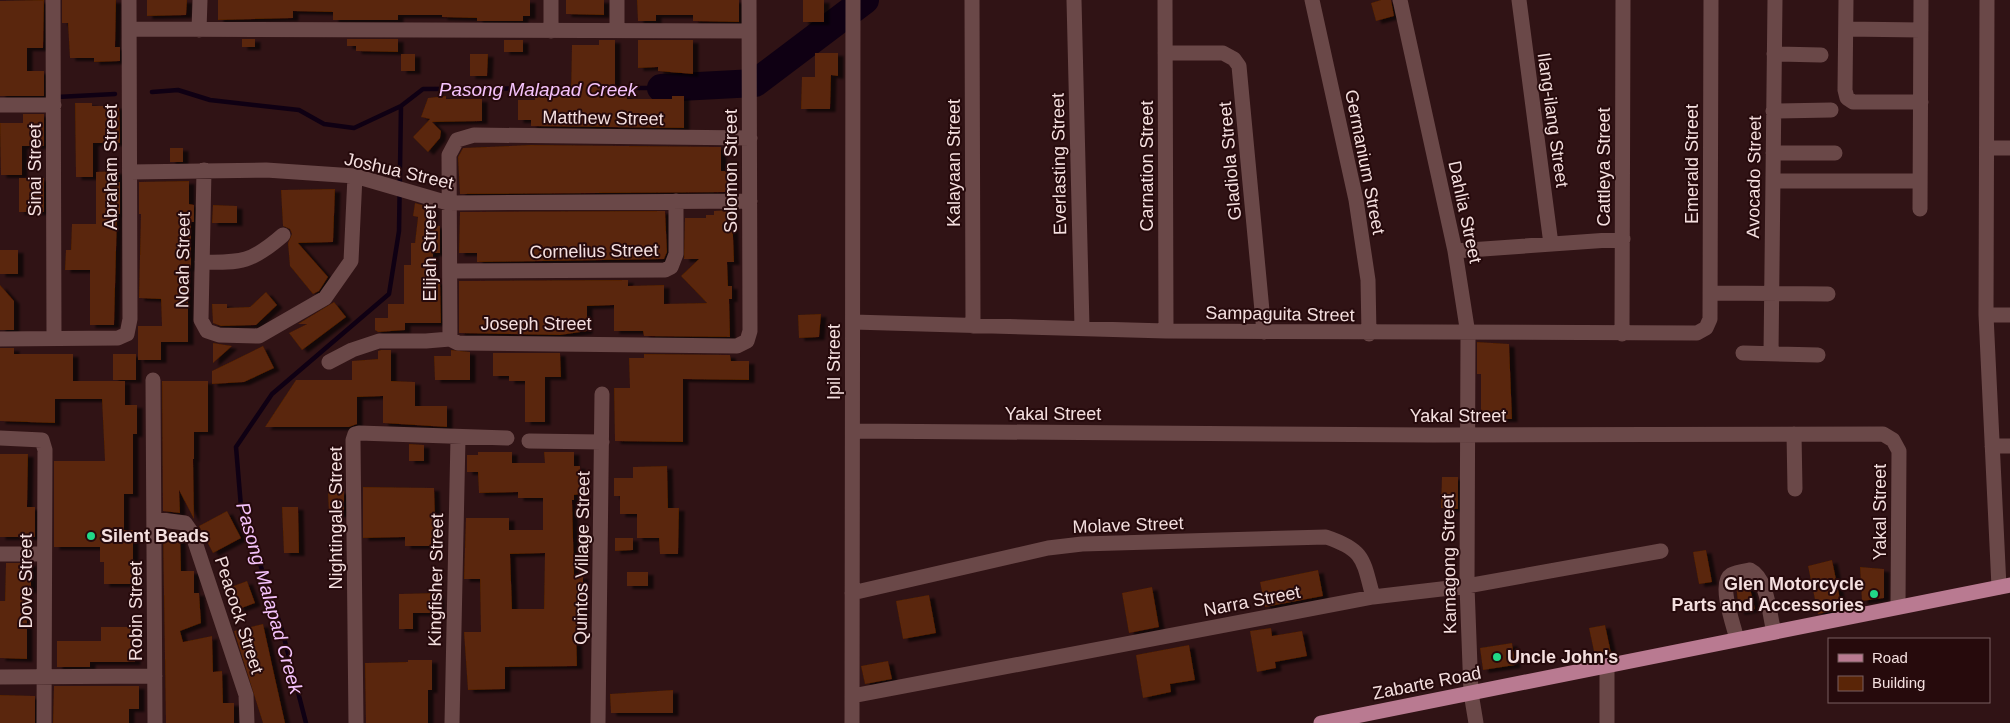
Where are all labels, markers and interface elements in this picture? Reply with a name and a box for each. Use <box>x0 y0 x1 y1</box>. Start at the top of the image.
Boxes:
street label: Ilang-ilang Street <box>1534 51 1572 189</box>
water label: Pasong Malapad Creek <box>439 79 639 100</box>
street label: Germanium Street <box>1341 88 1389 236</box>
street label: Everlasting Street <box>1048 93 1070 235</box>
street label: Kalayaan Street <box>944 99 964 227</box>
street label: Carnation Street <box>1137 100 1157 232</box>
street label: Gladiola Street <box>1215 101 1245 221</box>
street label: Abraham Street <box>101 104 121 230</box>
street label: Emerald Street <box>1682 104 1702 224</box>
street label: Matthew Street <box>542 107 664 129</box>
street label: Cattleya Street <box>1594 107 1614 227</box>
street label: Solomon Street <box>721 109 741 233</box>
street label: Avocado Street <box>1743 115 1765 239</box>
street label: Sinai Street <box>25 123 45 217</box>
street label: Joshua Street <box>343 149 455 193</box>
street label: Dahlia Street <box>1444 159 1486 265</box>
street label: Elijah Street <box>420 204 440 302</box>
street label: Noah Street <box>172 212 194 308</box>
street label: Cornelius Street <box>529 240 659 262</box>
street label: Sampaguita Street <box>1205 303 1355 325</box>
street label: Joseph Street <box>480 314 592 334</box>
street label: Ipil Street <box>824 324 844 400</box>
street label: Yakal Street <box>1005 404 1101 424</box>
street label: Yakal Street <box>1410 406 1506 426</box>
street label: Nightingale Street <box>326 446 346 590</box>
street label: Yakal Street <box>1870 464 1890 560</box>
street label: Quintos Village Street <box>570 471 594 645</box>
street label: Kamagong Street <box>1438 494 1460 634</box>
water label: Pasong Malapad Creek <box>232 500 307 698</box>
street label: Kingfisher Street <box>425 513 447 647</box>
street label: Molave Street <box>1072 513 1184 537</box>
place label: Silent Beads <box>101 526 209 546</box>
marker: Silent Beads <box>85 530 97 542</box>
street label: Dove Street <box>16 533 36 629</box>
street label: Peacock Street <box>211 554 267 676</box>
street label: Robin Street <box>126 561 146 661</box>
place label: Glen Motorcycle Parts and Accessories <box>1672 574 1864 615</box>
street label: Narra Street <box>1202 582 1302 620</box>
marker: Glen Motorcycle Parts and Accessories <box>1868 588 1880 600</box>
legend <box>1828 638 1990 703</box>
place label: Uncle John's <box>1507 647 1618 667</box>
text: Road <box>1872 649 1908 666</box>
marker: Uncle John's <box>1491 651 1503 663</box>
street label: Zabarte Road <box>1371 663 1483 703</box>
text: Building <box>1872 674 1925 691</box>

